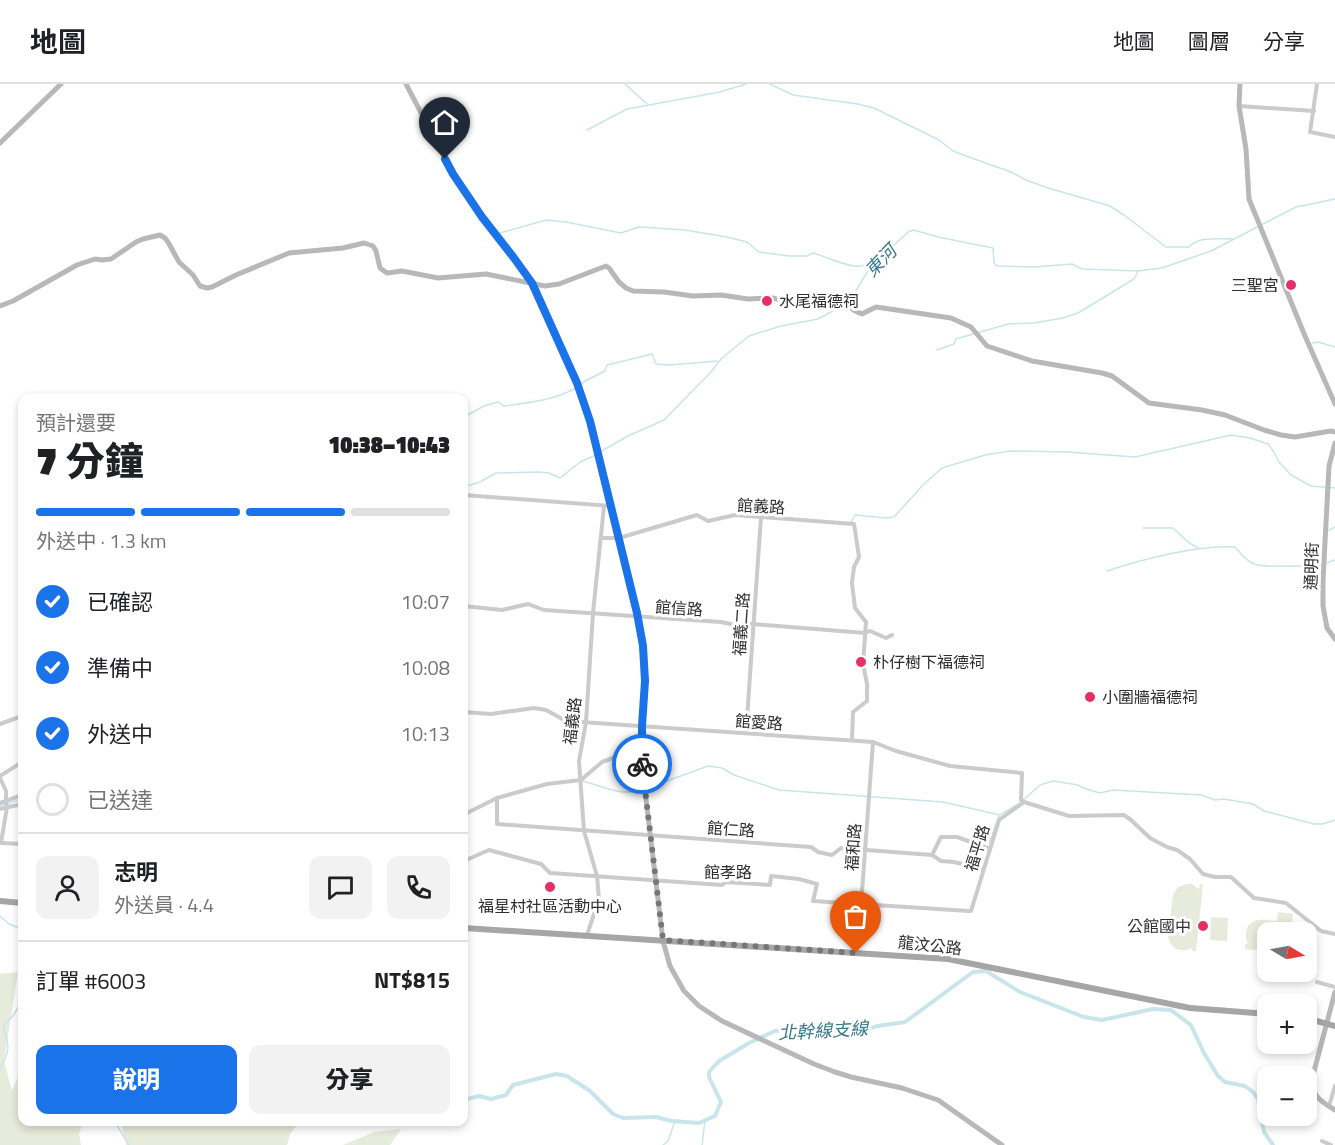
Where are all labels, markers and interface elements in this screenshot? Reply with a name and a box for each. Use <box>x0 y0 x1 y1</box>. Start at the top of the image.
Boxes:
text: 地圖 <box>30 20 86 63</box>
text: 地圖 <box>1113 25 1155 57</box>
text: 圖層 <box>1188 25 1230 57</box>
text: 分享 <box>1263 25 1305 57</box>
pin <box>419 97 470 159</box>
icon: home <box>428 106 461 139</box>
water label: 東河 <box>858 236 905 283</box>
place label: 三聖宮 <box>1231 273 1279 297</box>
marker: 三聖宮 <box>1284 278 1298 292</box>
place label: 水尾福德祠 <box>779 289 859 313</box>
marker: 水尾福德祠 <box>760 294 774 308</box>
text: 預計還要 <box>36 407 116 438</box>
text: 10:38–10:43 <box>328 428 450 462</box>
text: 7 分鐘 <box>36 431 144 490</box>
street label: 館義路 <box>736 493 786 519</box>
text: 外送中 · 1.3 km <box>36 525 167 556</box>
street label: 通明街 <box>1298 542 1324 590</box>
icon: check <box>36 585 69 618</box>
text: 已確認 <box>87 585 153 619</box>
text: 10:07 <box>401 586 450 617</box>
street label: 福義二路 <box>727 591 755 657</box>
street label: 館信路 <box>654 594 704 622</box>
place label: 朴仔樹下福德祠 <box>873 650 985 674</box>
icon: check <box>36 651 69 684</box>
text: 準備中 <box>87 651 153 685</box>
text: 10:08 <box>401 652 450 683</box>
marker: 朴仔樹下福德祠 <box>854 655 868 669</box>
place label: 小圍牆福德祠 <box>1102 685 1198 709</box>
marker: 小圍牆福德祠 <box>1083 690 1097 704</box>
street label: 福義路 <box>557 696 587 746</box>
street label: 館愛路 <box>734 708 784 736</box>
icon: check <box>36 717 69 750</box>
text: 外送中 <box>87 717 153 751</box>
text: 10:13 <box>401 718 450 749</box>
courier <box>612 734 672 794</box>
icon: bike <box>626 748 659 781</box>
text: 已送達 <box>87 783 153 817</box>
street label: 館仁路 <box>706 815 756 843</box>
street label: 福和路 <box>839 822 867 872</box>
street label: 福平路 <box>959 822 995 874</box>
text: 志明 <box>114 855 158 889</box>
button: person <box>36 856 99 919</box>
button: chat <box>309 856 372 919</box>
button: phone <box>387 856 450 919</box>
street label: 館孝路 <box>704 860 752 884</box>
marker: 福星村社區活動中心 <box>543 880 557 894</box>
text: 外送員 · 4.4 <box>114 889 214 920</box>
pin <box>830 891 881 953</box>
place label: 福星村社區活動中心 <box>478 894 622 918</box>
icon: bag <box>839 900 872 933</box>
place label: 公館國中 <box>1127 914 1191 938</box>
marker: 公館國中 <box>1196 919 1210 933</box>
north arrow <box>1257 922 1317 982</box>
map controls <box>1257 922 1317 1126</box>
street label: 龍汶公路 <box>897 930 963 960</box>
text: NT$815 <box>374 963 450 997</box>
text: 訂單 #6003 <box>36 964 146 998</box>
button: + <box>1257 994 1317 1054</box>
water label: 北幹線支線 <box>777 1015 871 1046</box>
button: 說明 <box>36 1045 237 1114</box>
button: 分享 <box>249 1045 450 1114</box>
button: − <box>1257 1066 1317 1126</box>

